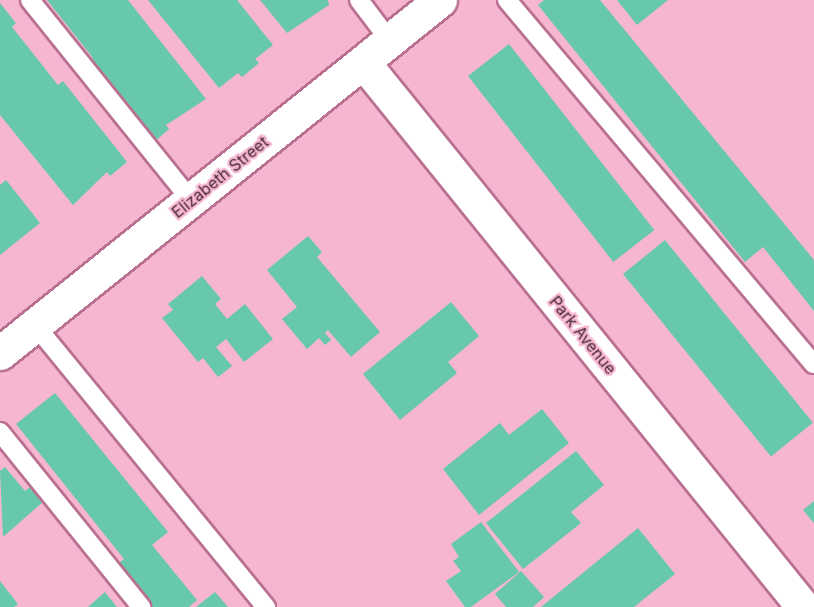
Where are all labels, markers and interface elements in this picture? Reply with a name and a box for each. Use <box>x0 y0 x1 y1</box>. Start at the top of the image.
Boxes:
street label: Elizabeth Street <box>168 132 272 222</box>
street label: Park Avenue <box>546 292 620 378</box>

